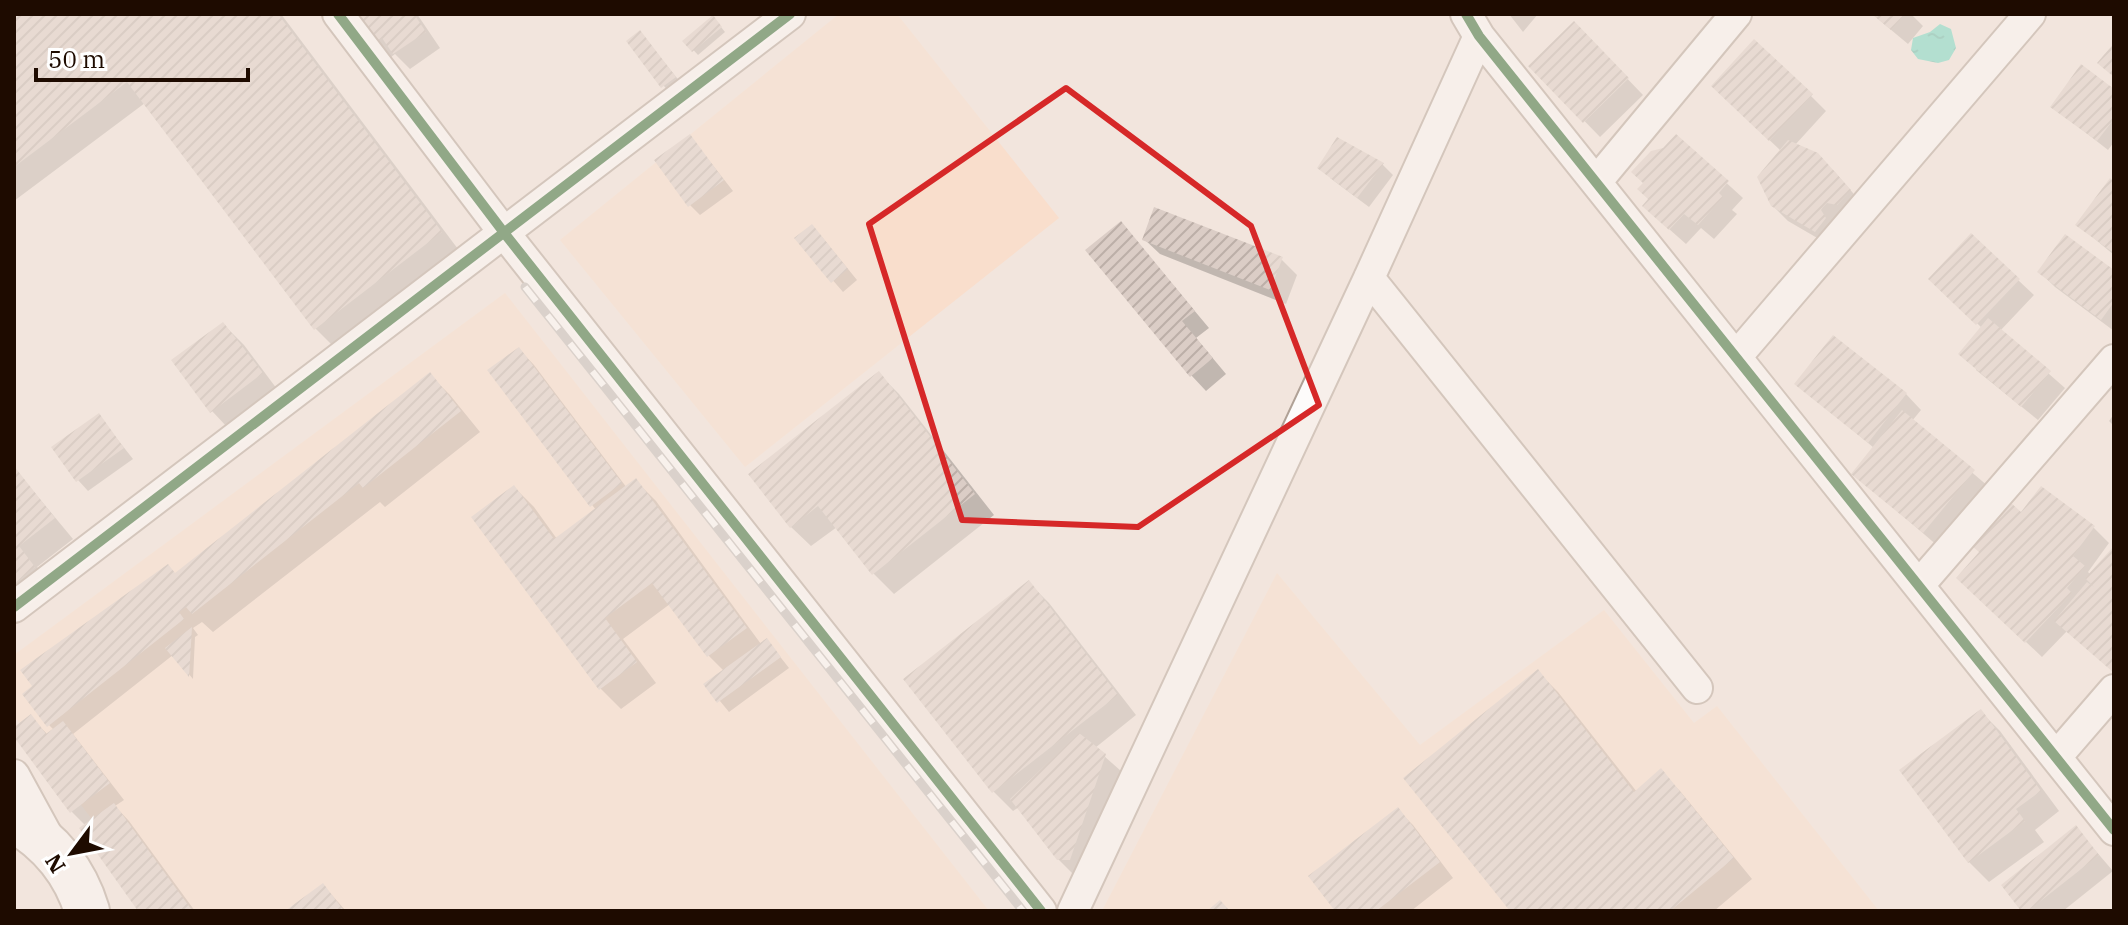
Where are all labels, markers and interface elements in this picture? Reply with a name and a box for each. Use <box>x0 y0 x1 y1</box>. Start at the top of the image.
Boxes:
scale bar <box>36 32 248 82</box>
text: 50 m <box>48 43 105 75</box>
north arrow <box>32 813 112 893</box>
text: N <box>38 849 72 879</box>

